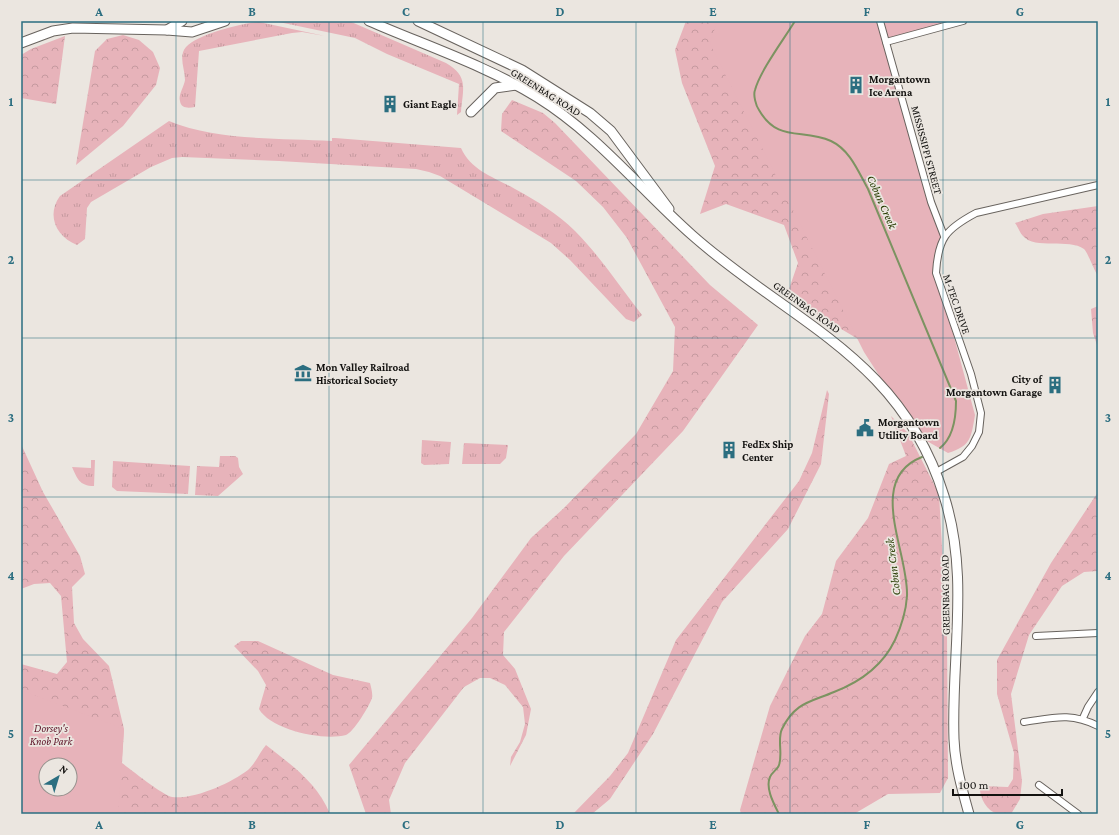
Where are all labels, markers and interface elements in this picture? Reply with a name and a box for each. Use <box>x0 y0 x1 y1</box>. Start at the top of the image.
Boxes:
text: A <box>94 4 103 19</box>
text: B <box>248 4 256 19</box>
text: C <box>402 4 410 19</box>
text: D <box>556 4 565 19</box>
text: E <box>709 4 717 19</box>
text: F <box>864 4 871 19</box>
text: G <box>1016 4 1024 19</box>
street label: GREENBAG ROAD <box>509 66 583 118</box>
place label: Morgantown Ice Arena <box>869 73 931 98</box>
building icon: Morgantown Ice Arena <box>846 75 866 95</box>
text: 1 <box>9 94 14 109</box>
building icon: Giant Eagle <box>380 94 400 114</box>
text: 1 <box>1106 94 1111 109</box>
place label: Giant Eagle <box>403 98 457 110</box>
street label: MISSISSIPPI STREET <box>909 104 945 196</box>
water label: Cobun Creek <box>864 173 900 232</box>
text: 2 <box>8 252 15 267</box>
text: 2 <box>1105 252 1112 267</box>
street label: M-TEC DRIVE <box>941 273 973 335</box>
street label: GREENBAG ROAD <box>771 279 843 335</box>
place label: Mon Valley Railroad Historical Society <box>316 361 410 386</box>
museum icon: Mon Valley Railroad Historical Society <box>293 363 313 383</box>
place label: City of Morgantown Garage <box>946 373 1043 398</box>
building icon: City of Morgantown Garage <box>1045 375 1065 395</box>
text: 3 <box>8 410 14 425</box>
text: 3 <box>1105 410 1111 425</box>
place label: Morgantown Utility Board <box>878 416 940 441</box>
public building icon: Morgantown Utility Board <box>855 418 875 438</box>
place label: FedEx Ship Center <box>742 438 793 463</box>
building icon: FedEx Ship Center <box>719 440 739 460</box>
water label: Cobun Creek <box>882 537 903 596</box>
street label: GREENBAG ROAD <box>938 555 952 635</box>
text: 4 <box>7 568 15 583</box>
text: 4 <box>1104 568 1112 583</box>
park label: Dorsey's Knob Park <box>30 722 73 747</box>
text: 5 <box>8 726 14 741</box>
text: 5 <box>1105 726 1111 741</box>
north arrow <box>38 757 78 797</box>
text: N <box>58 762 71 776</box>
scale bar <box>953 771 1062 797</box>
text: 100 m <box>959 778 989 792</box>
text: A <box>94 817 103 832</box>
text: B <box>248 817 256 832</box>
text: C <box>402 817 410 832</box>
text: D <box>556 817 565 832</box>
text: E <box>709 817 717 832</box>
text: F <box>864 817 871 832</box>
text: G <box>1016 817 1024 832</box>

